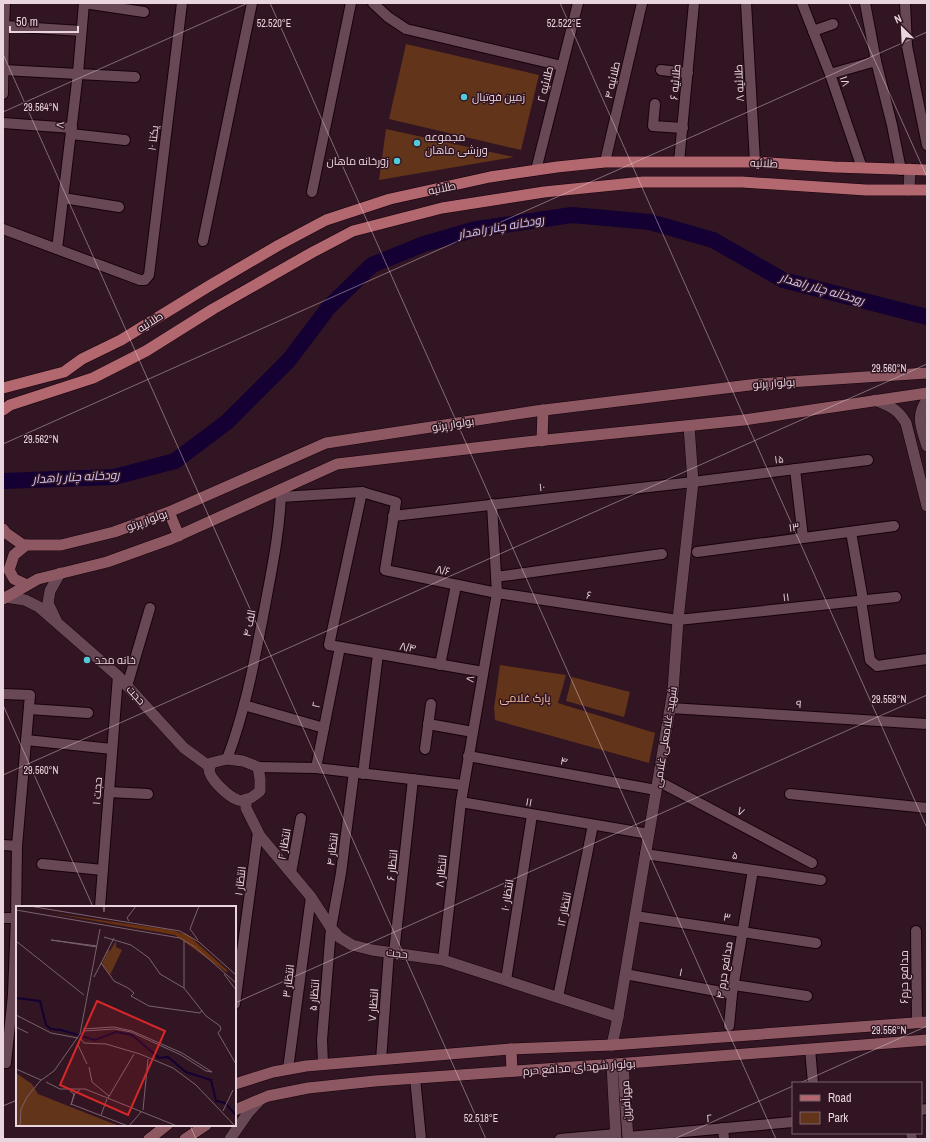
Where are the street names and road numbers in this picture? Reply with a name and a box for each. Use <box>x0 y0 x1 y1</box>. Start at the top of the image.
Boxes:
street label: طلائیه ۴ <box>601 60 623 100</box>
street label: طلائیه ۶ <box>666 64 684 100</box>
street label: طلائیه ۸ <box>731 64 747 102</box>
street label: طلائیه ۲ <box>534 65 556 103</box>
street label: ۱۸ <box>837 74 853 88</box>
street label: ۸ <box>53 121 67 129</box>
street label: ۱۰ یکتا <box>145 125 161 151</box>
street label: طلائیه <box>750 156 778 170</box>
street label: طلائیه <box>427 178 457 198</box>
street label: طلائیه <box>134 309 166 335</box>
street label: بولوار پرتو <box>752 375 796 391</box>
street label: بولوار پرتو <box>431 414 475 434</box>
street label: ۱۵ <box>773 451 785 467</box>
street label: ۱۰ <box>538 480 546 494</box>
street label: بولوار پرتو <box>125 506 169 534</box>
street label: ۱۳ <box>788 519 800 535</box>
street label: ۸/۶ <box>434 562 452 578</box>
street label: ۶ <box>585 588 593 602</box>
street label: ۱۱ <box>782 590 790 604</box>
street label: ۴ الف <box>240 608 258 638</box>
street label: ۸/۴ <box>399 639 417 655</box>
street label: ۸ <box>463 674 478 684</box>
street label: حجت <box>123 682 149 708</box>
street label: شهید غلامعلی غلامی <box>650 685 680 789</box>
street label: ۹ <box>796 697 802 711</box>
street label: ۲ <box>309 701 323 709</box>
street label: ۴ <box>559 753 569 769</box>
street label: حجت ۱ <box>89 777 105 805</box>
street label: ۱۱ <box>524 795 534 809</box>
street label: ۷ <box>735 803 747 819</box>
street label: انتظار ۲ <box>274 827 294 861</box>
street label: انتظار ۴ <box>323 832 341 866</box>
street label: ۵ <box>731 848 739 862</box>
street label: انتظار ۶ <box>383 849 401 881</box>
street label: انتظار ۸ <box>432 854 450 888</box>
street label: انتظار ۱ <box>231 866 249 896</box>
street label: انتظار ۱۰ <box>498 878 516 912</box>
street label: انتظار ۱۲ <box>554 890 574 928</box>
street label: ۳ <box>722 910 732 924</box>
street label: مدافع حرم ۴ <box>713 940 736 1000</box>
street label: حجت <box>385 945 409 961</box>
street label: مدافع حرم۶ <box>897 950 912 1004</box>
street label: انتظار ۳ <box>279 964 297 998</box>
street label: ۱ <box>678 965 684 979</box>
street label: انتظار ۵ <box>306 978 322 1012</box>
street label: انتظار ۷ <box>365 988 381 1022</box>
street label: بولوار شهدای مدافع حرم <box>522 1056 636 1079</box>
street label: مهرآفرین <box>618 1080 634 1122</box>
street label: ۲ <box>705 1111 713 1125</box>

